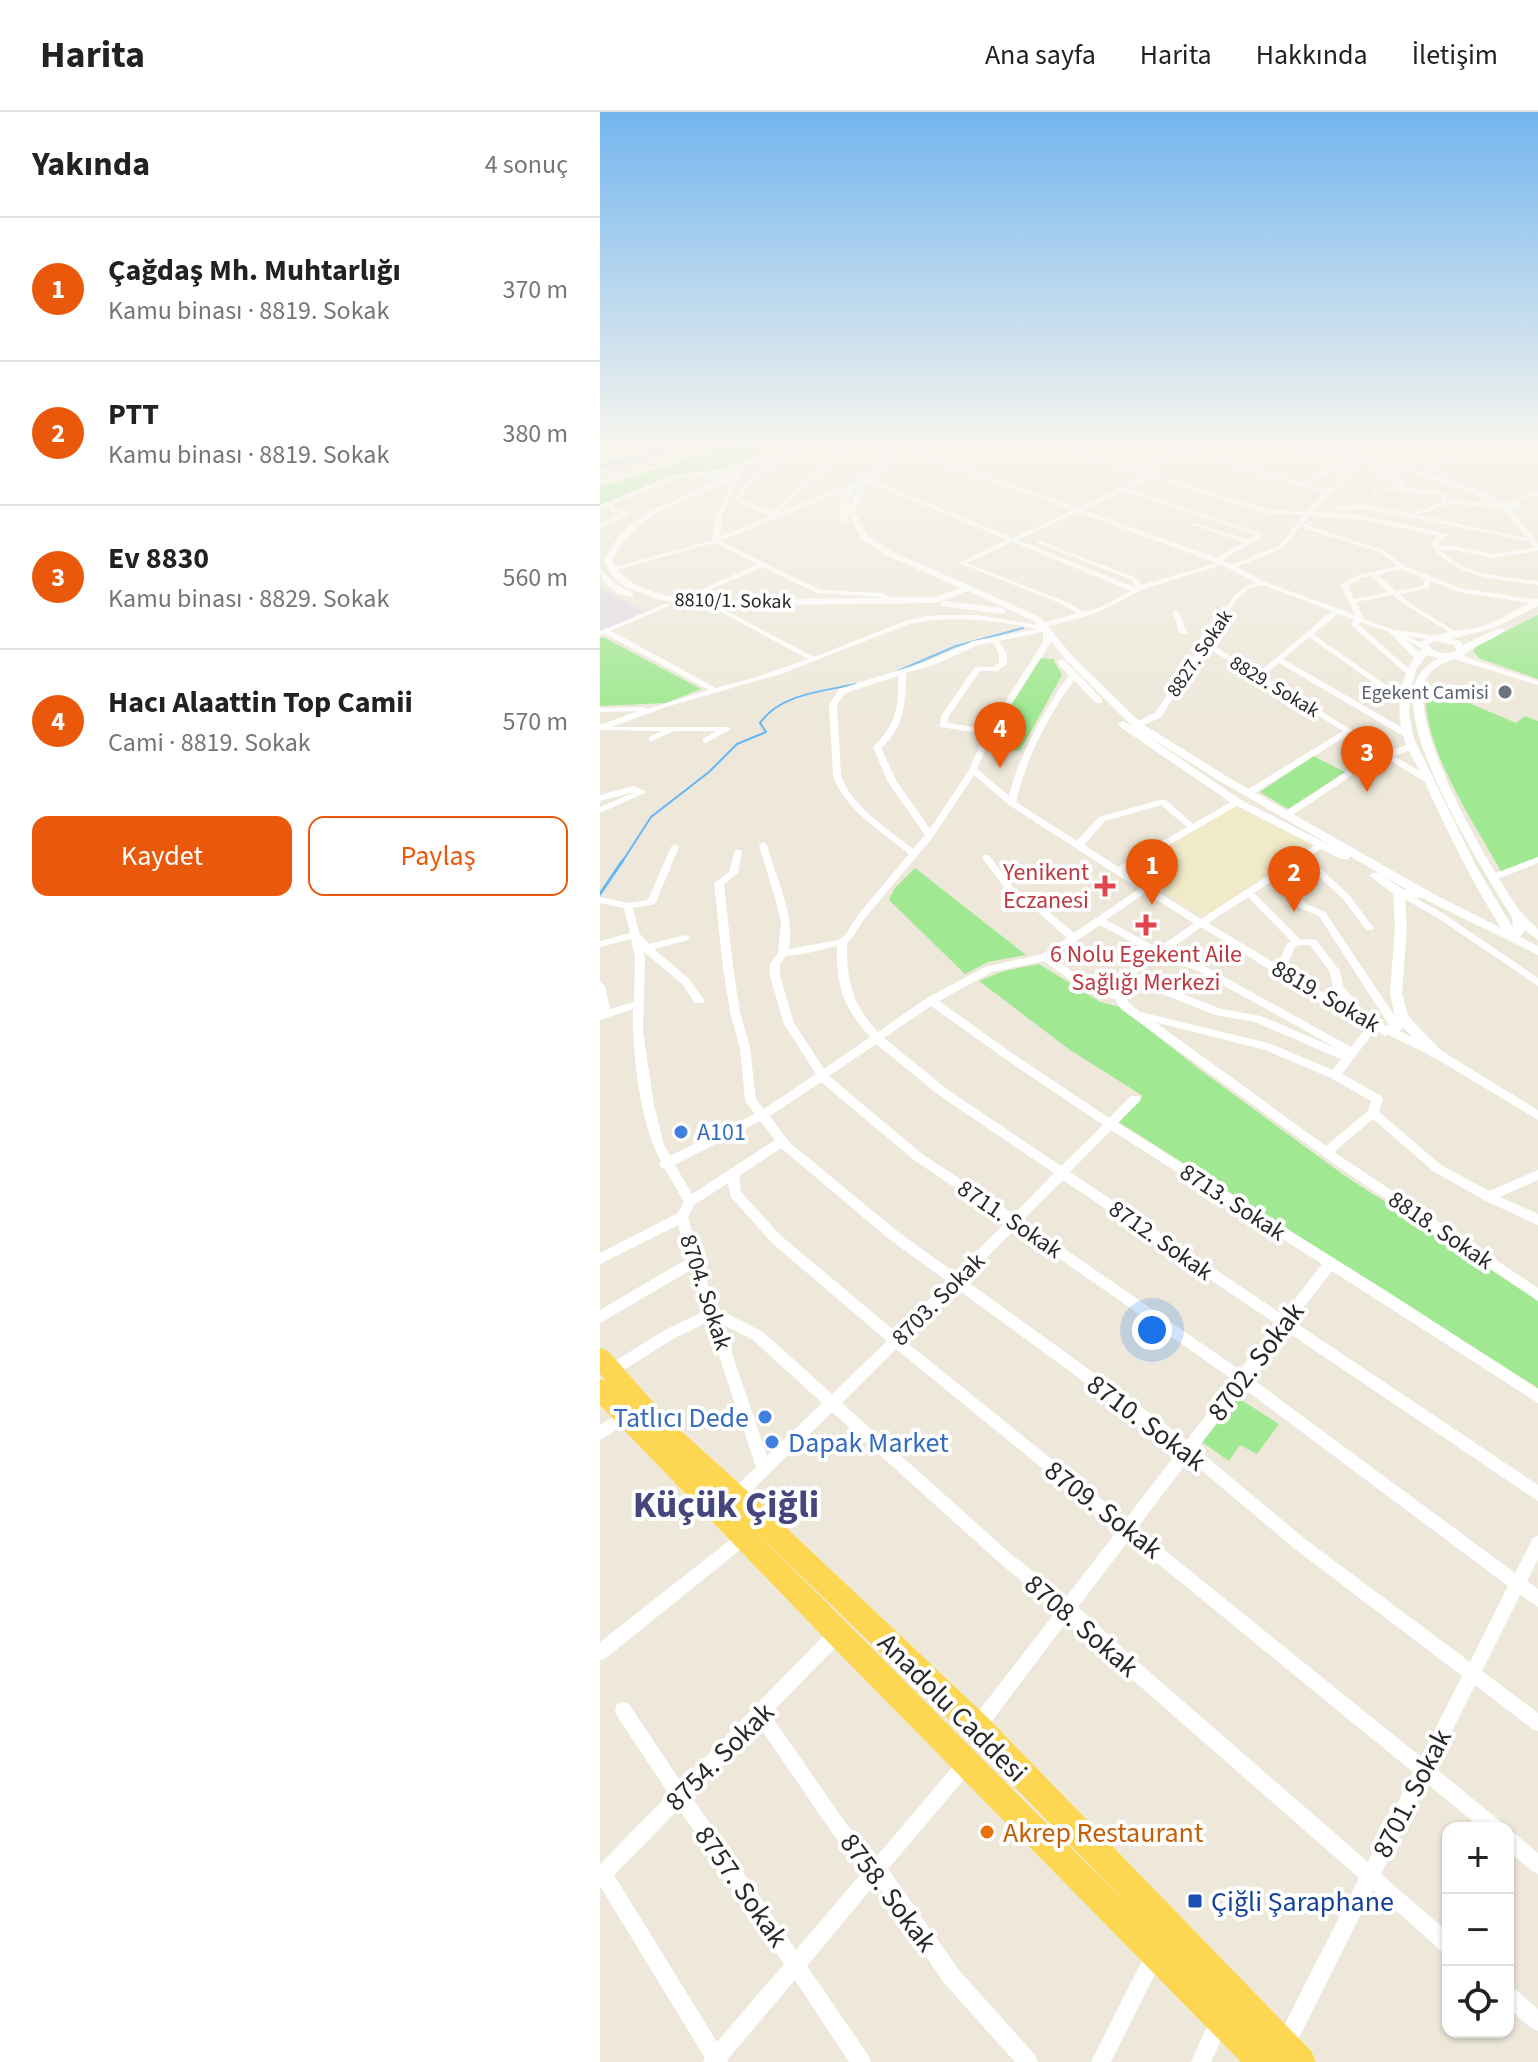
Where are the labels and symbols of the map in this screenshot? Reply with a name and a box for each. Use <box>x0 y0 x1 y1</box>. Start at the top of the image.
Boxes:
street label: 8810/1. Sokak <box>674 586 792 616</box>
street label: 8827. Sokak <box>1160 604 1239 703</box>
street label: 8829. Sokak <box>1224 649 1325 725</box>
place label: Egekent Camisi <box>1361 679 1489 707</box>
marker: Egekent Camisi <box>1496 683 1514 701</box>
pin: 4 <box>974 702 1026 768</box>
pin: 3 <box>1341 726 1393 792</box>
pin: 1 <box>1126 839 1178 905</box>
pin: 2 <box>1268 846 1320 912</box>
place label: Yenikent Eczanesi <box>1002 855 1089 918</box>
marker: Yenikent Eczanesi <box>1096 877 1114 895</box>
marker: 6 Nolu Egekent Aile Sağlığı Merkezi <box>1135 914 1157 936</box>
place label: 6 Nolu Egekent Aile Sağlığı Merkezi <box>1050 937 1242 1000</box>
street label: 8819. Sokak <box>1265 951 1387 1042</box>
place label: A101 <box>697 1115 746 1150</box>
marker: A101 <box>672 1123 690 1141</box>
street label: 8713. Sokak <box>1173 1155 1293 1250</box>
street label: 8711. Sokak <box>950 1171 1069 1268</box>
street label: 8818. Sokak <box>1381 1182 1500 1279</box>
street label: 8712. Sokak <box>1102 1192 1220 1289</box>
street label: 8704. Sokak <box>670 1230 741 1355</box>
street label: 8703. Sokak <box>884 1244 993 1354</box>
street label: 8702. Sokak <box>1198 1294 1314 1430</box>
your location <box>1132 1310 1172 1350</box>
street label: 8710. Sokak <box>1078 1365 1214 1481</box>
place label: Tatlıcı Dede <box>613 1398 749 1438</box>
marker: Tatlıcı Dede <box>756 1408 774 1426</box>
place label: Dapak Market <box>788 1423 949 1463</box>
marker: Dapak Market <box>763 1433 781 1451</box>
street label: 8709. Sokak <box>1036 1451 1171 1569</box>
district label: Küçük Çiğli <box>633 1478 819 1532</box>
street label: 8708. Sokak <box>1015 1565 1147 1687</box>
street label: Anadolu Caddesi <box>868 1624 1036 1792</box>
street label: 8754. Sokak <box>656 1693 783 1820</box>
street label: 8701. Sokak <box>1362 1722 1462 1865</box>
place label: Akrep Restaurant <box>1003 1813 1204 1853</box>
street label: 8757. Sokak <box>685 1818 798 1955</box>
marker: Akrep Restaurant <box>978 1823 996 1841</box>
street label: 8758. Sokak <box>830 1825 946 1961</box>
place label: Çiğli Şaraphane <box>1211 1882 1394 1922</box>
marker: Çiğli Şaraphane <box>1186 1892 1204 1910</box>

